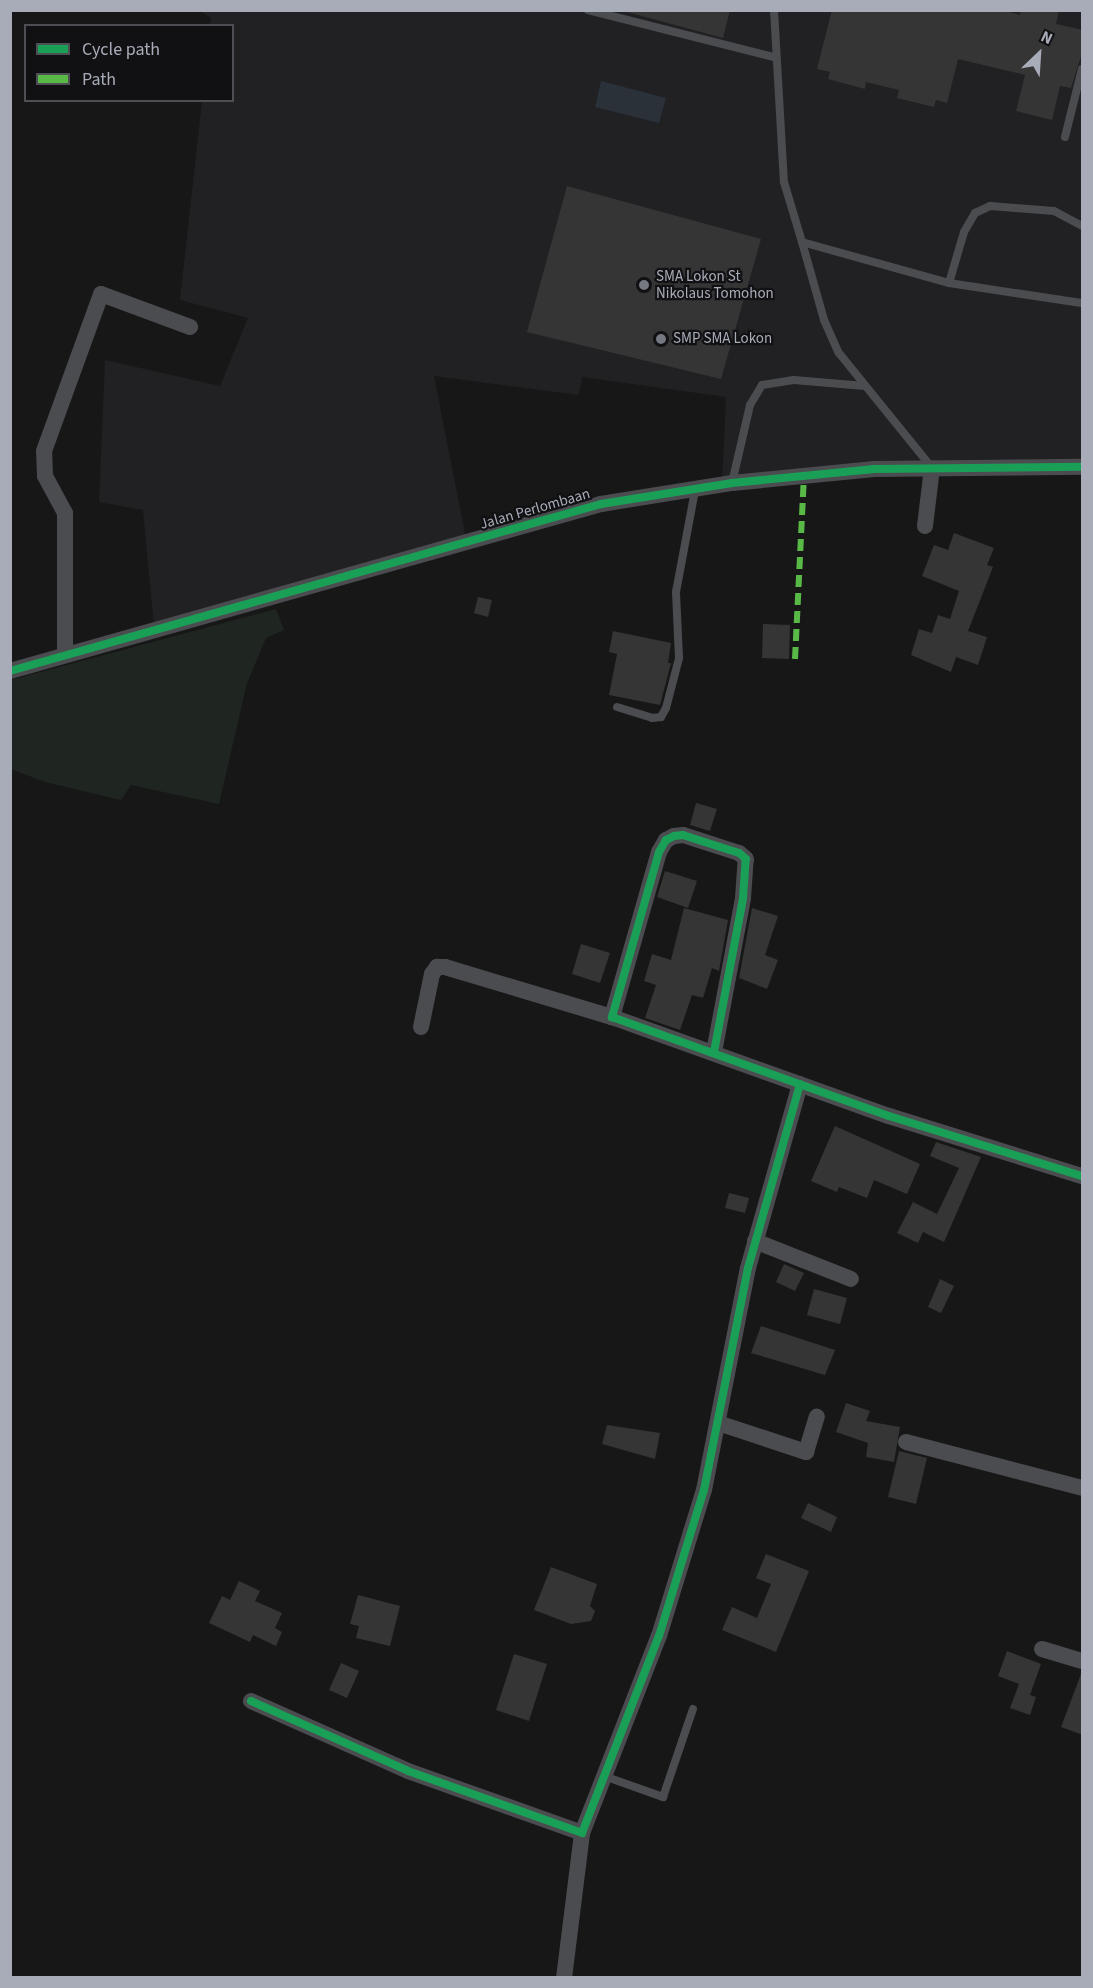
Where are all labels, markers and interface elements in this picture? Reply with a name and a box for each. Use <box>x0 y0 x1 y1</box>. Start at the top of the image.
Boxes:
legend <box>24 24 234 102</box>
north arrow <box>1009 24 1069 84</box>
text: N <box>1037 25 1056 50</box>
text: Cycle path <box>82 37 160 62</box>
text: Path <box>82 67 116 92</box>
place label: SMA Lokon St Nikolaus Tomohon <box>656 267 774 302</box>
marker: SMA Lokon St Nikolaus Tomohon <box>637 278 651 292</box>
place label: SMP SMA Lokon <box>673 330 772 348</box>
marker: SMP SMA Lokon <box>654 332 668 346</box>
street label: Jalan Perlombaan <box>478 485 592 533</box>

